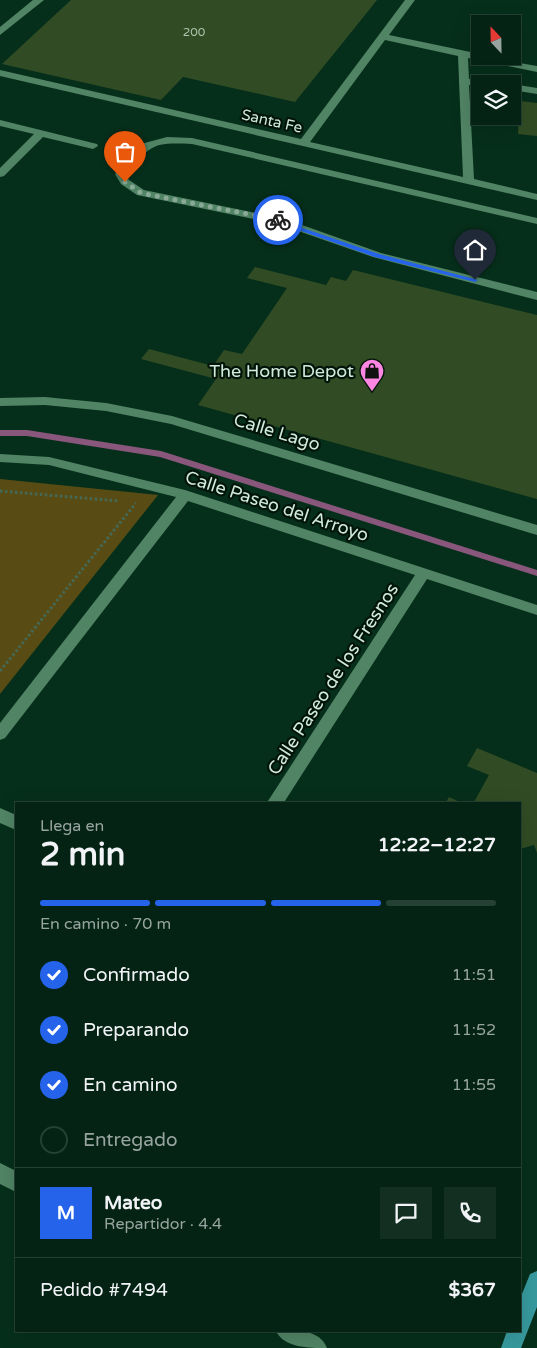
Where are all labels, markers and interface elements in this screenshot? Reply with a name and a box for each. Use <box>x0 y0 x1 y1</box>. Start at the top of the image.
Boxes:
north arrow <box>471 15 521 65</box>
map controls <box>471 15 521 125</box>
house number: 200 <box>183 25 206 39</box>
button: layers <box>471 75 521 125</box>
street label: Santa Fe <box>240 105 304 137</box>
pin <box>104 131 146 182</box>
icon: bag <box>111 138 139 166</box>
courier <box>253 195 303 245</box>
icon: bike <box>264 206 292 234</box>
pin <box>454 229 496 280</box>
icon: home <box>461 236 489 264</box>
shop icon: The Home Depot <box>359 358 385 392</box>
place label: The Home Depot <box>209 360 354 382</box>
street label: Calle Lago <box>231 408 323 456</box>
street label: Calle Paseo del Arroyo <box>183 466 372 546</box>
street label: Calle Paseo de los Fresnos <box>263 579 403 779</box>
text: Llega en <box>40 816 104 836</box>
text: 12:22–12:27 <box>378 834 496 856</box>
text: 2 min <box>40 836 125 874</box>
text: En camino · 70 m <box>40 914 171 934</box>
icon: check <box>40 961 68 989</box>
text: Confirmado <box>83 964 190 986</box>
text: 11:51 <box>452 965 496 985</box>
icon: check <box>40 1016 68 1044</box>
text: Preparando <box>83 1019 189 1041</box>
text: 11:52 <box>452 1020 496 1040</box>
icon: check <box>40 1071 68 1099</box>
text: En camino <box>83 1074 178 1096</box>
text: 11:55 <box>452 1075 496 1095</box>
text: Entregado <box>83 1129 178 1151</box>
button: chat <box>380 1187 432 1239</box>
button: phone <box>444 1187 496 1239</box>
text: Mateo <box>104 1192 162 1214</box>
text: M <box>57 1202 75 1224</box>
text: Repartidor · 4.4 <box>104 1214 222 1234</box>
text: Pedido #7494 <box>40 1279 168 1301</box>
text: $367 <box>448 1279 496 1301</box>

